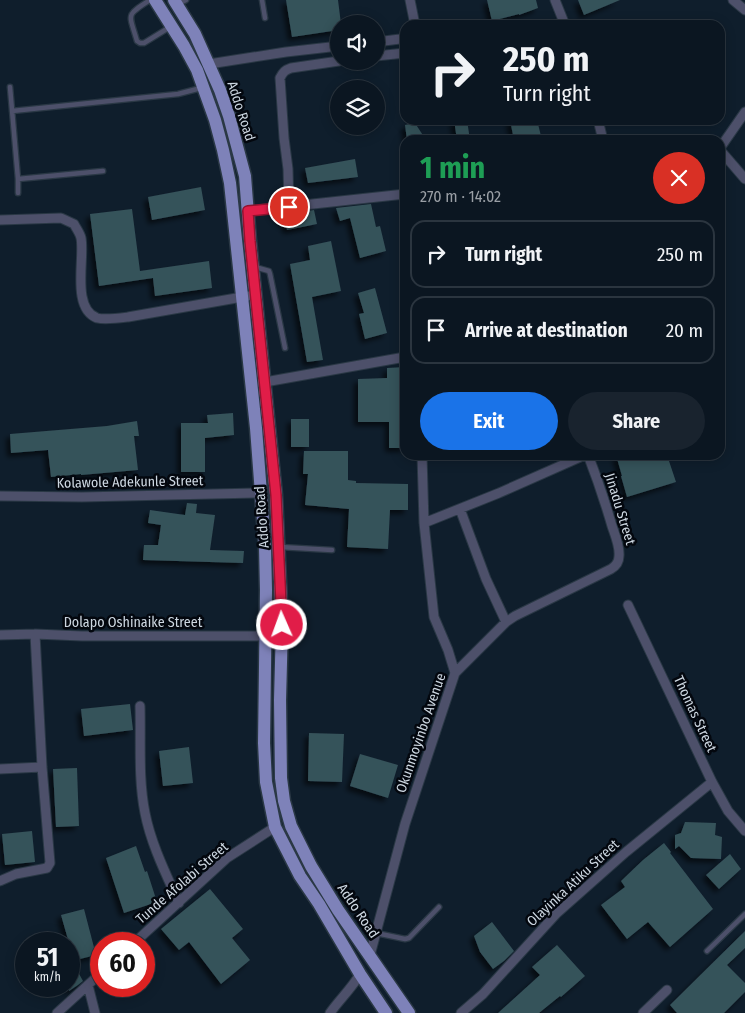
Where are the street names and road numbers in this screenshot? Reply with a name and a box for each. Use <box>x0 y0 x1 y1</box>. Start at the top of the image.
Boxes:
street label: Addo Road <box>223 79 259 143</box>
street label: Jinadu Street <box>601 471 639 547</box>
street label: Kolawole Adekunle Street <box>57 472 204 492</box>
street label: Addo Road <box>251 485 273 549</box>
street label: Dolapo Oshinaike Street <box>64 614 203 631</box>
street label: Okunmoyinbo Avenue <box>393 671 449 795</box>
street label: Thomas Street <box>670 673 720 755</box>
street label: Olayinka Atiku Street <box>523 836 623 930</box>
street label: Tunde Afolabi Street <box>133 838 232 928</box>
street label: Addo Road <box>334 881 382 941</box>

